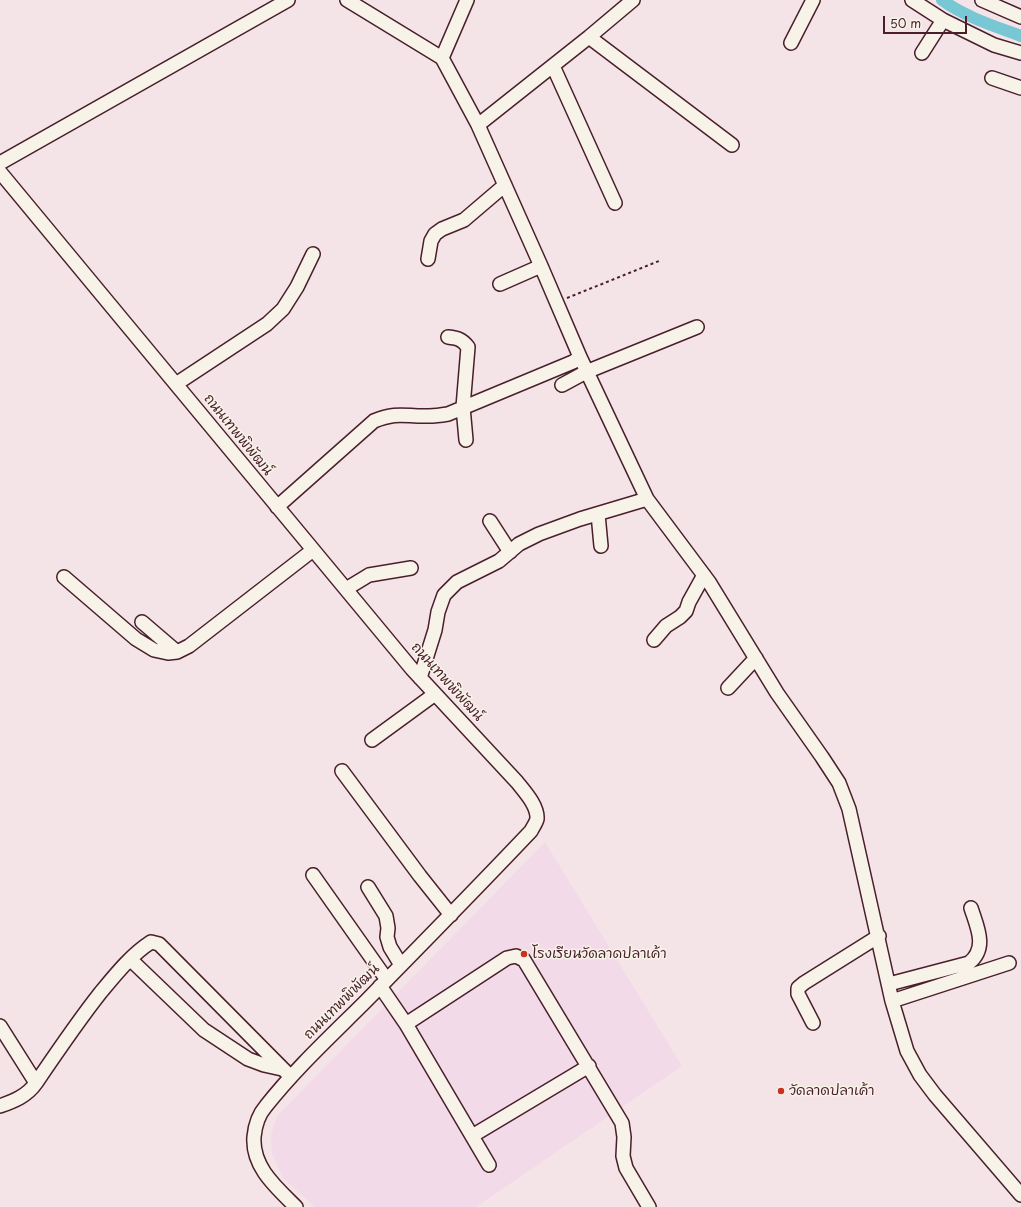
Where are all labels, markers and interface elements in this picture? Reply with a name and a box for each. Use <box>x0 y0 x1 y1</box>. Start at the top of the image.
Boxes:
scale bar <box>885 8 969 34</box>
text: 50 m <box>890 14 921 32</box>
street label: ถนนเทพพิพัฒน์ <box>200 391 276 479</box>
street label: ถนนเทพพิพัฒน์ <box>407 639 487 725</box>
place label: โรงเรียนวัดลาดปลาเค้า <box>532 946 667 962</box>
marker: โรงเรียนวัดลาดปลาเค้า <box>519 949 529 959</box>
street label: ถนนเทพพิพัฒน์ <box>301 961 383 1043</box>
place label: วัดลาดปลาเค้า <box>789 1083 874 1099</box>
marker: วัดลาดปลาเค้า <box>776 1086 786 1096</box>

